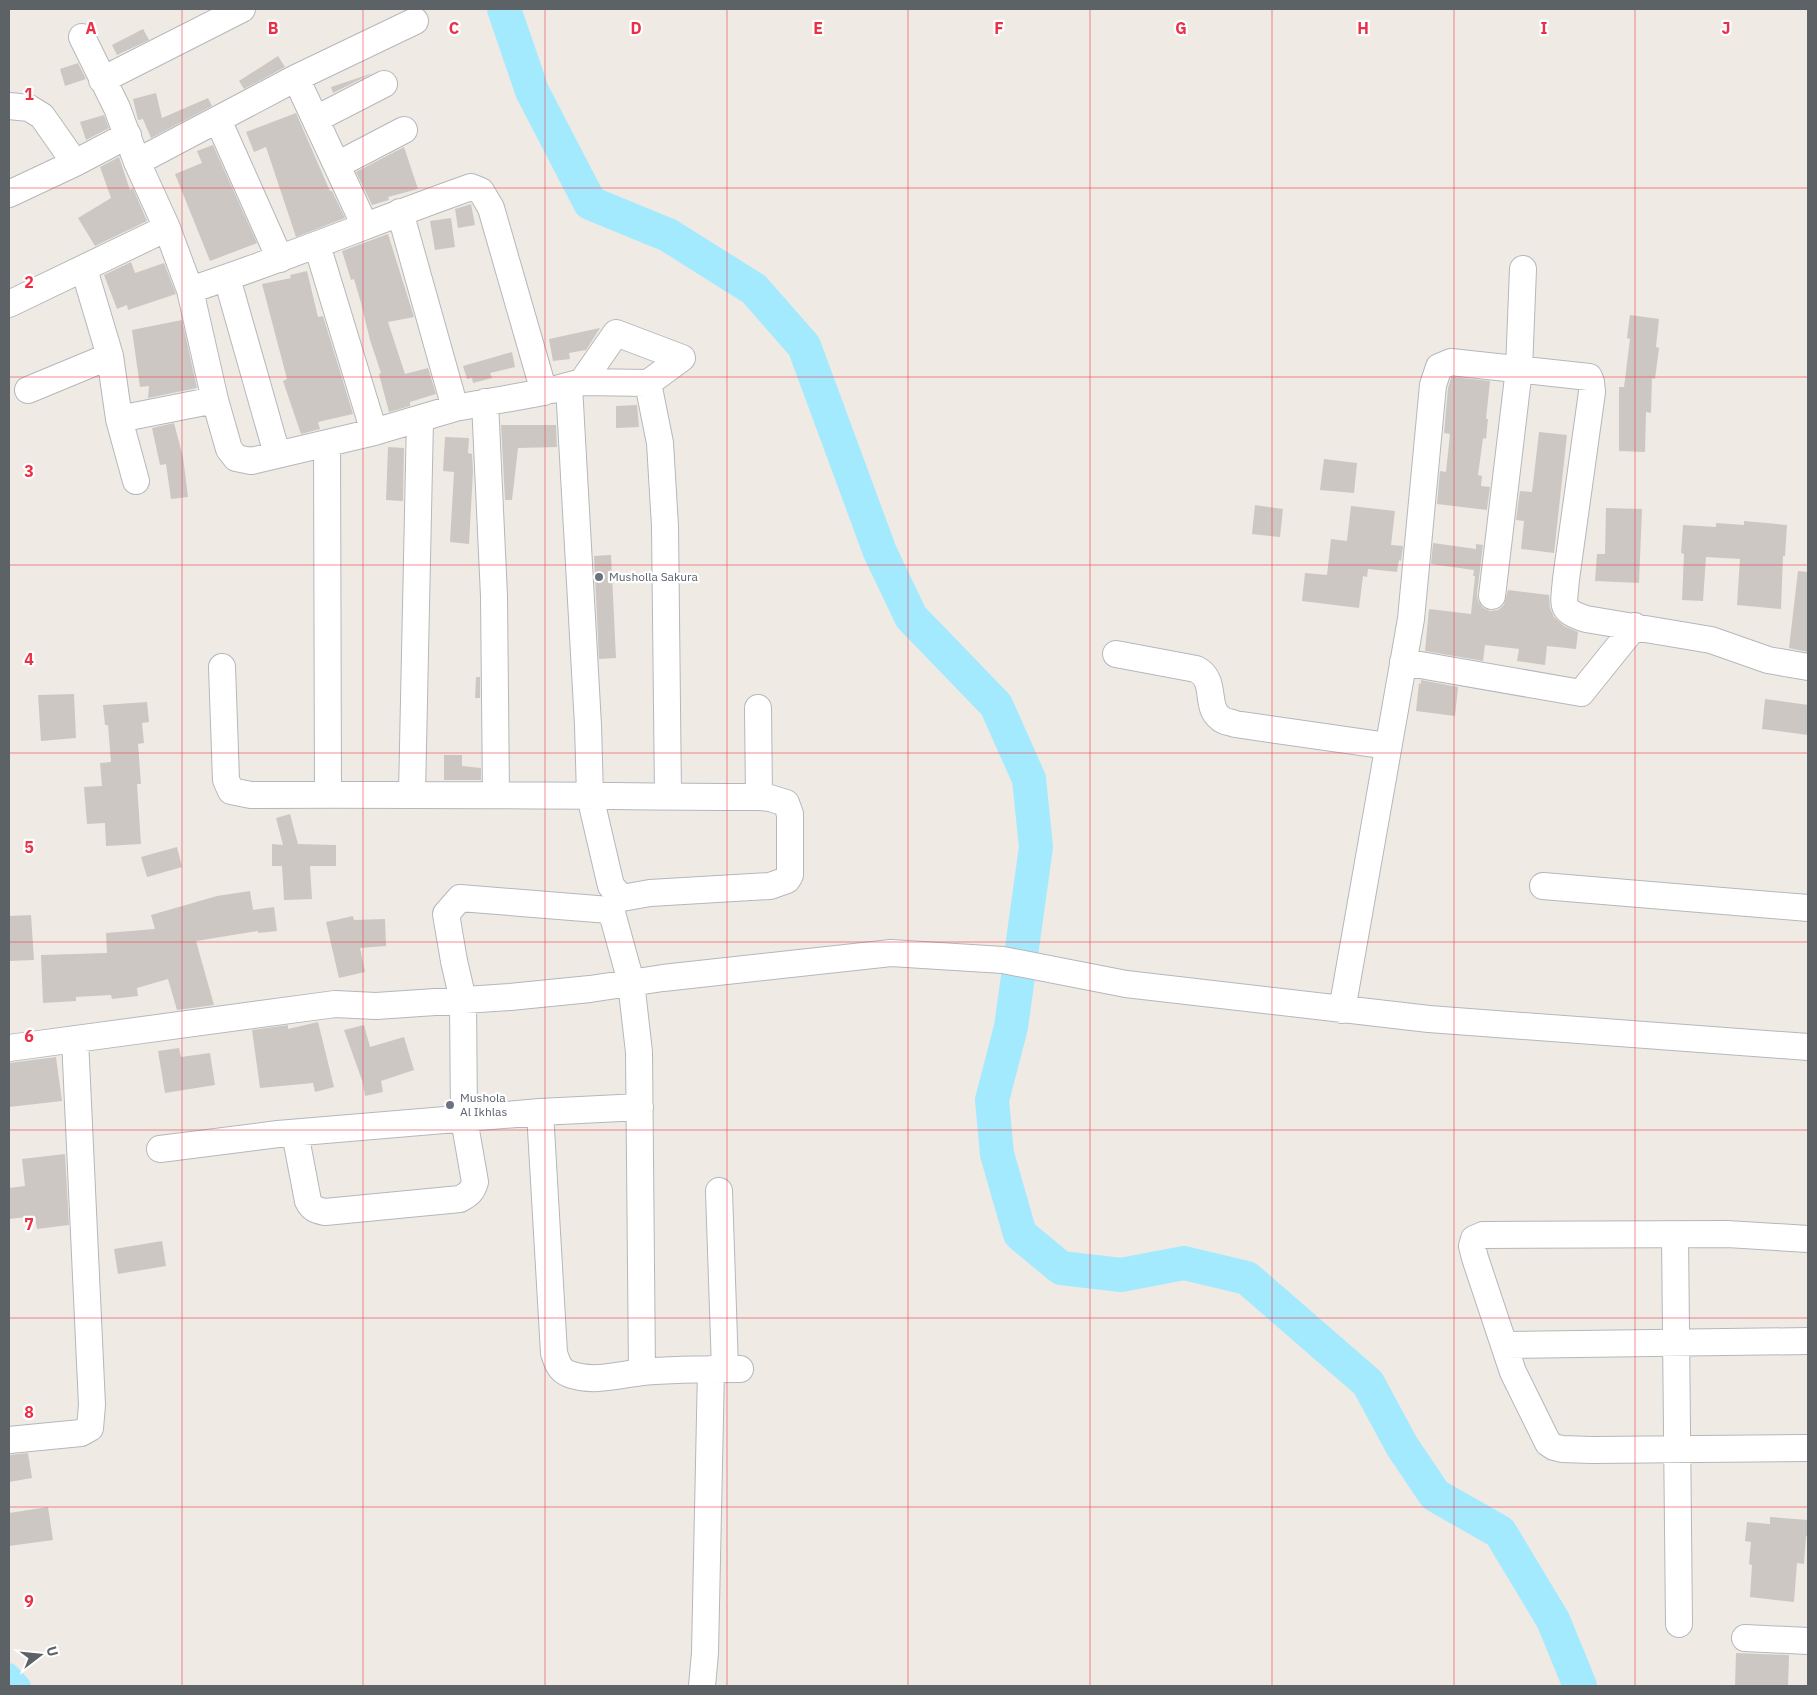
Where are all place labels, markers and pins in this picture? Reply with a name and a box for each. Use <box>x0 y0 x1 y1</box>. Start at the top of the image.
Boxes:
place label: Musholla Sakura <box>609 569 698 584</box>
marker: Musholla Sakura <box>593 571 605 583</box>
place label: Mushola Al Ikhlas <box>460 1090 507 1119</box>
marker: Mushola Al Ikhlas <box>444 1099 456 1111</box>

